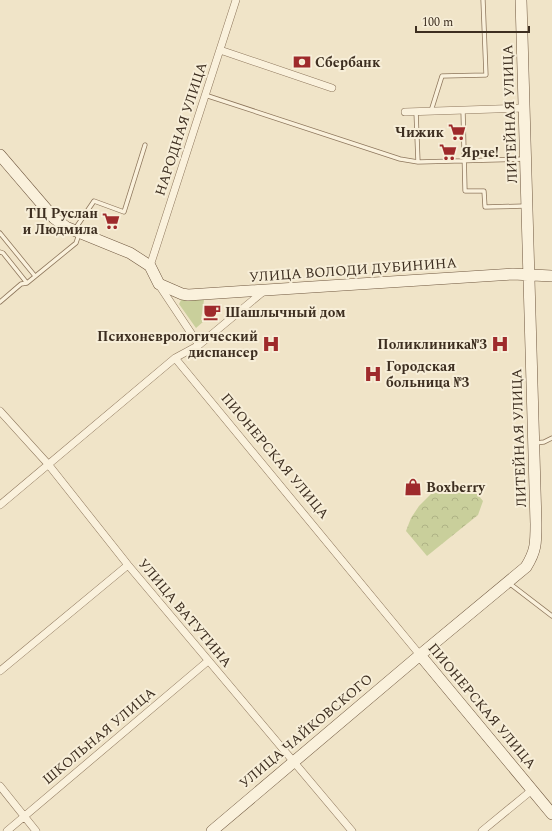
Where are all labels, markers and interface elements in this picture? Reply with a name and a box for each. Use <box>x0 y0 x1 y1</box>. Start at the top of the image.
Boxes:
scale bar <box>416 8 529 34</box>
text: 100 m <box>422 13 453 32</box>
street label: ЛИТЕЙНАЯ УЛИЦА <box>497 44 523 184</box>
bank icon: Сбербанк <box>292 52 312 72</box>
place label: Сбербанк <box>315 52 381 73</box>
street label: НАРОДНАЯ УЛИЦА <box>149 59 213 199</box>
place label: Чижик <box>395 122 445 143</box>
supermarket icon: Чижик <box>447 122 467 142</box>
supermarket icon: Ярче! <box>438 142 458 162</box>
place label: Ярче! <box>461 142 499 163</box>
place label: ТЦ Руслан и Людмила <box>22 203 99 240</box>
supermarket icon: ТЦ Руслан и Людмила <box>101 211 121 231</box>
street label: УЛИЦА ВОЛОДИ ДУБИНИНА <box>248 252 458 288</box>
cafe icon: Шашлычный дом <box>202 302 222 322</box>
place label: Шашлычный дом <box>225 302 346 323</box>
place label: Психоневрологический диспансер <box>97 326 258 363</box>
hospital icon: Психоневрологический диспансер <box>261 334 281 354</box>
place label: Поликлиника№3 <box>377 334 487 355</box>
hospital icon: Поликлиника№3 <box>490 334 510 354</box>
place label: Городская больница №3 <box>386 356 470 393</box>
hospital icon: Городская больница №3 <box>363 364 383 384</box>
street label: ЛИТЕЙНАЯ УЛИЦА <box>506 368 532 508</box>
street label: ПИОНЕРСКАЯ УЛИЦА <box>216 388 334 524</box>
shop icon: Boxberry <box>403 477 423 497</box>
place label: Boxberry <box>426 477 486 498</box>
street label: УЛИЦА ВАТУТИНА <box>133 554 237 673</box>
street label: ПИОНЕРСКАЯ УЛИЦА <box>423 638 541 774</box>
street label: УЛИЦА ЧАЙКОВСКОГО <box>235 669 377 793</box>
street label: ШКОЛЬНАЯ УЛИЦА <box>38 682 161 790</box>

